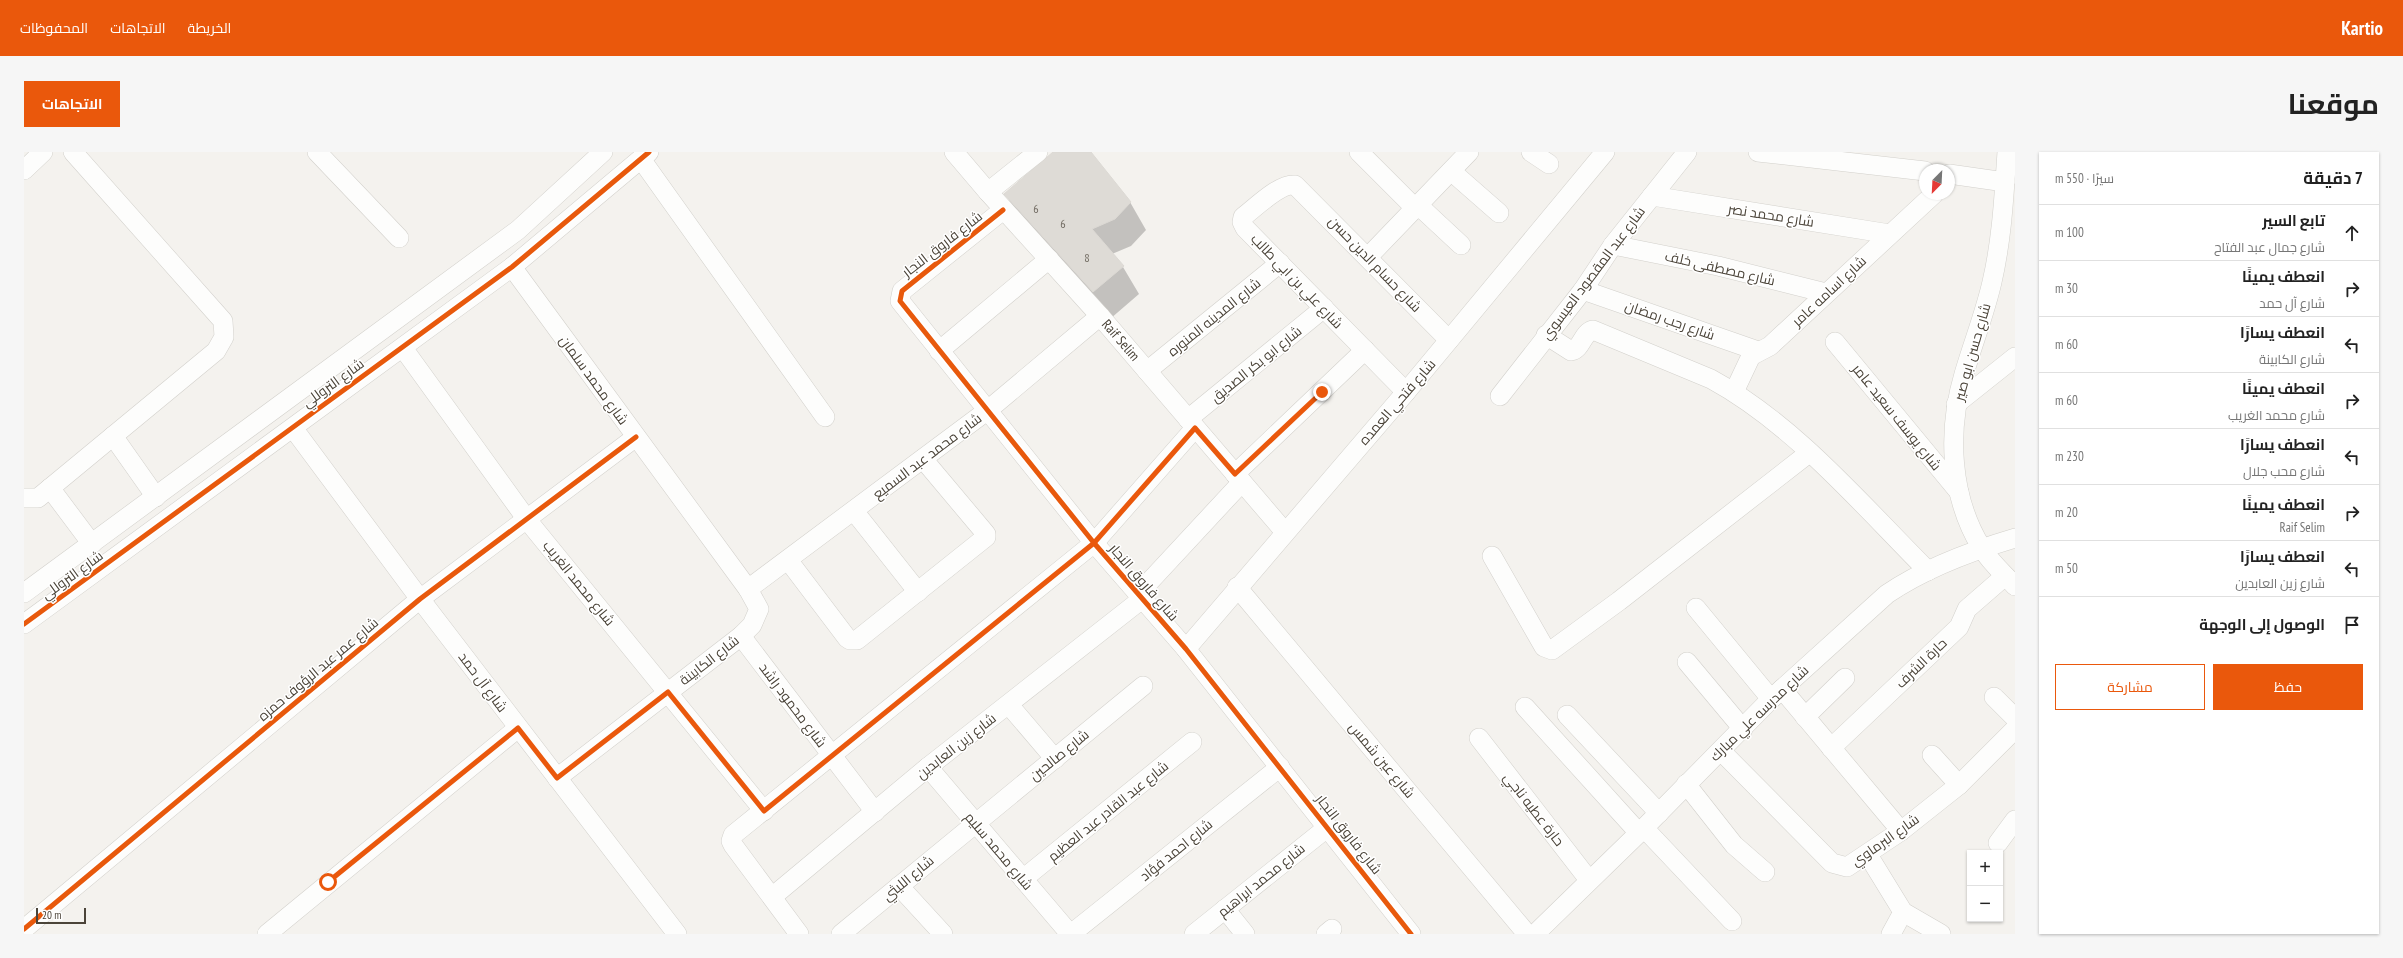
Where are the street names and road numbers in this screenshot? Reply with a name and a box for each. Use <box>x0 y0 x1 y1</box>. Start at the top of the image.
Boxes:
street label: شارع محمد نصر <box>1726 199 1815 231</box>
street label: شارع عبد المقصود العيسوي <box>1537 203 1651 345</box>
street label: شارع فاروق النجار <box>897 207 986 282</box>
street label: شارع حسام الدين حسن <box>1324 212 1425 317</box>
street label: شارع علي بن ابي طالب <box>1245 230 1347 334</box>
street label: شارع مصطفى خلف <box>1663 247 1777 289</box>
street label: شارع اسامه عامر <box>1787 252 1870 331</box>
street label: شارع المدينه المنوره <box>1164 274 1264 360</box>
street label: شارع رجب رمضان <box>1623 296 1717 344</box>
street label: شارع حسن ابو صير <box>1949 301 1995 404</box>
street label: Raif Selim <box>1098 316 1144 364</box>
street label: شارع ابو بكر الصديق <box>1207 322 1305 406</box>
street label: شارع محمد سلمان <box>556 332 632 428</box>
street label: شارع التروللي <box>298 354 369 414</box>
street label: شارع فتحي العمده <box>1355 355 1442 451</box>
street label: شارع يوسف سعيد عامر <box>1848 359 1945 474</box>
street label: شارع محمد عبد السميع <box>869 409 985 503</box>
street label: شارع محمد الغريب <box>539 537 619 629</box>
street label: شارع فاروق النجار <box>1105 539 1183 625</box>
street label: شارع التروللي <box>37 546 108 606</box>
street label: شارع عمر عبد الرؤوف حمزه <box>254 613 382 725</box>
street label: شارع الكابينة <box>675 631 743 689</box>
street label: حارة الشرف <box>1891 634 1951 692</box>
street label: شارع آل حمد <box>454 648 512 716</box>
street label: شارع محمود راشد <box>755 659 831 751</box>
street label: شارع مدرسه علي مبارك <box>1706 661 1814 767</box>
street label: شارع زين العابدين <box>912 709 1000 783</box>
street label: شارع عين شمس <box>1345 718 1419 802</box>
street label: شارع صالحين <box>1025 725 1093 785</box>
street label: شارع عبد القادر عبد العظيم <box>1044 757 1173 866</box>
street label: حارة عطيه ناجي <box>1497 769 1568 851</box>
street label: شارع فاروق النجار <box>1311 789 1386 878</box>
street label: شارع محمد سليم <box>960 808 1037 894</box>
street label: شارع البرماوي <box>1847 810 1924 873</box>
street label: شارع احمد فؤاد <box>1136 815 1216 885</box>
street label: شارع محمد ابراهيم <box>1214 839 1309 922</box>
street label: شارع الليثي <box>879 851 939 907</box>

